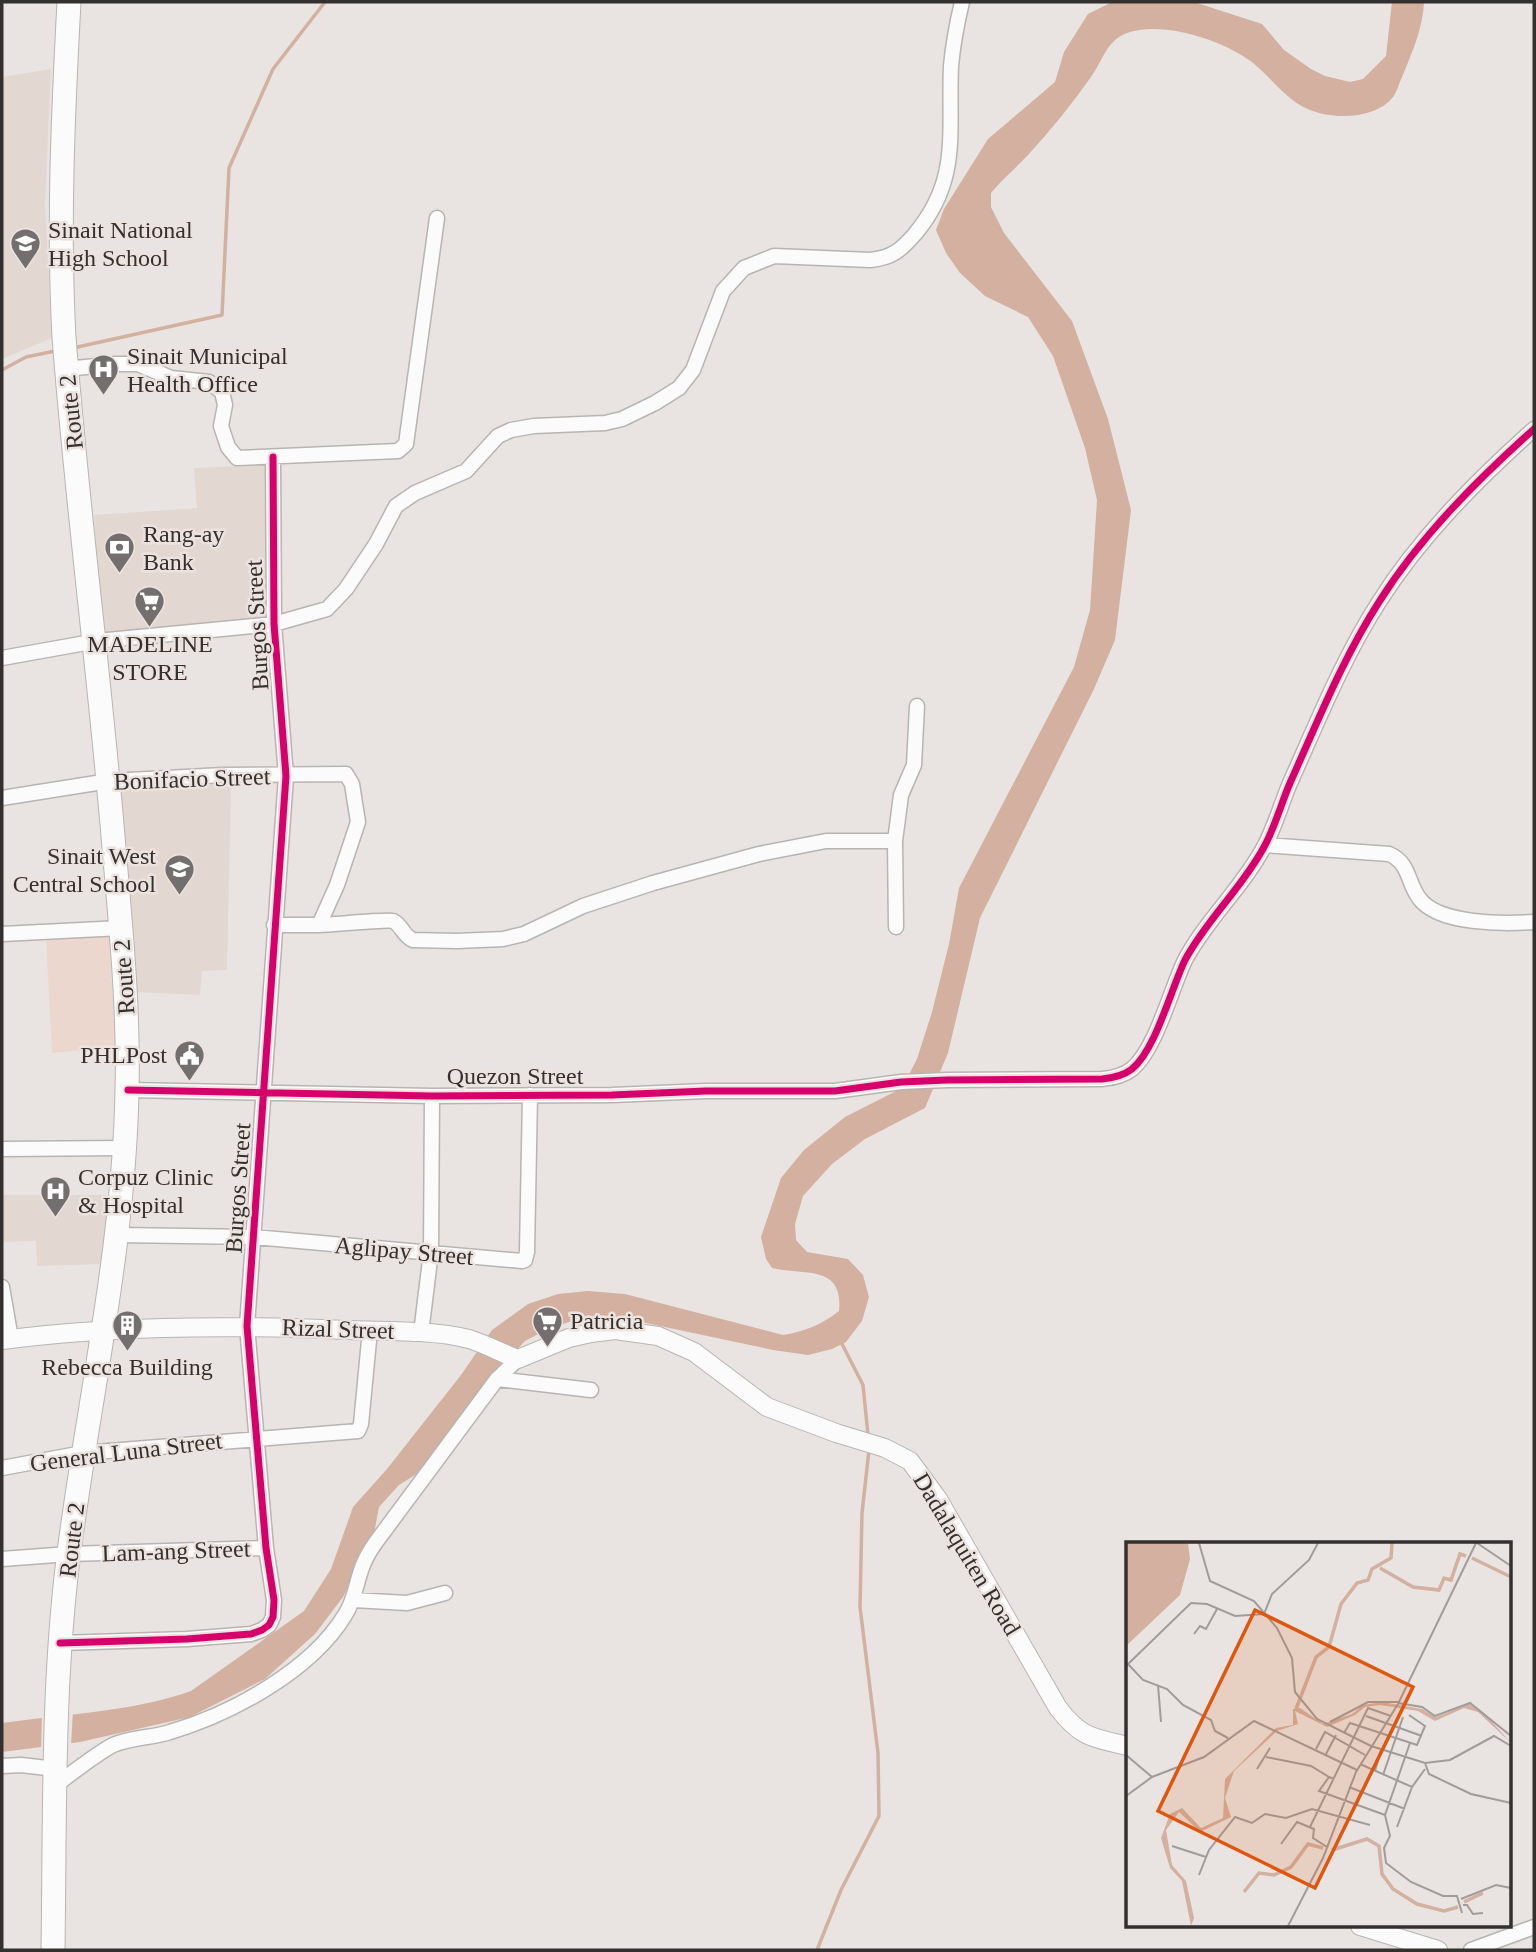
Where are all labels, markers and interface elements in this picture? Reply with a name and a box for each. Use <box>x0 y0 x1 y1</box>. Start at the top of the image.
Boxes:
place label: Sinait National High School <box>48 217 193 271</box>
school or university icon: Sinait National High School <box>8 227 42 271</box>
place label: Sinait Municipal Health Office <box>127 343 288 397</box>
hospital icon: Sinait Municipal Health Office <box>87 353 121 397</box>
street label: Route 2 <box>54 373 88 451</box>
place label: Rang-ay Bank <box>143 521 224 575</box>
bank icon: Rang-ay Bank <box>103 531 137 575</box>
street label: Burgos Street <box>241 559 273 691</box>
supermarket icon: MADELINE STORE <box>133 585 167 629</box>
place label: MADELINE STORE <box>87 631 213 685</box>
street label: Bonifacio Street <box>113 763 271 795</box>
place label: Sinait West Central School <box>13 843 156 897</box>
school or university icon: Sinait West Central School <box>162 853 196 897</box>
street label: Route 2 <box>108 939 140 1015</box>
public building icon: PHLPost <box>173 1038 207 1082</box>
place label: PHLPost <box>80 1042 167 1068</box>
street label: Quezon Street <box>447 1063 584 1089</box>
street label: Burgos Street <box>220 1121 256 1254</box>
place label: Corpuz Clinic & Hospital <box>78 1164 213 1218</box>
hospital icon: Corpuz Clinic & Hospital <box>38 1174 72 1218</box>
street label: Aglipay Street <box>333 1232 475 1270</box>
supermarket icon: Patricia <box>530 1304 564 1348</box>
building icon: Rebecca Building <box>110 1308 144 1352</box>
place label: Patricia <box>570 1308 644 1334</box>
street label: Rizal Street <box>281 1314 395 1344</box>
place label: Rebecca Building <box>41 1354 213 1380</box>
street label: General Luna Street <box>29 1427 224 1477</box>
street label: Dadalaquiten Road <box>908 1468 1026 1640</box>
street label: Route 2 <box>55 1501 89 1579</box>
street label: Lam-ang Street <box>101 1535 251 1567</box>
inset map <box>1126 1542 1512 1927</box>

